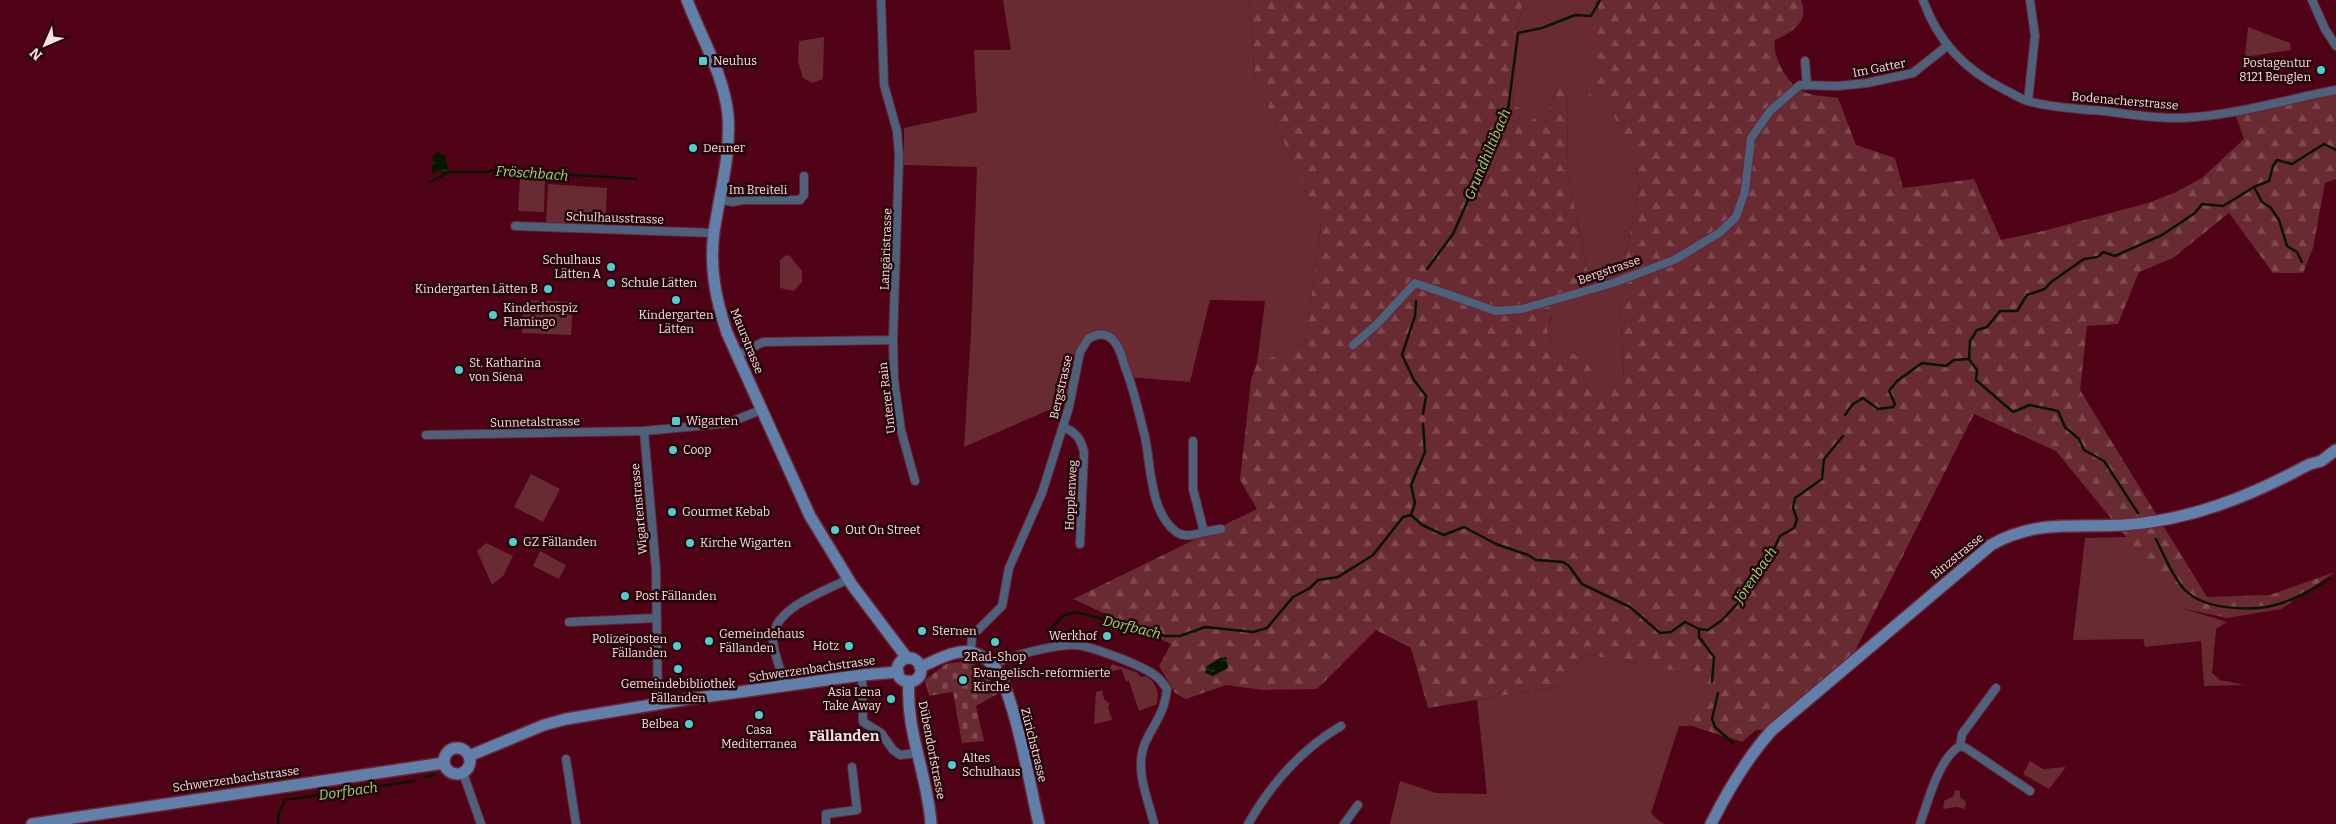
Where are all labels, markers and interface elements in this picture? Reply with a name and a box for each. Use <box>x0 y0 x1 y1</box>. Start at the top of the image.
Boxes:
north arrow <box>20 20 70 70</box>
text: N <box>26 44 46 64</box>
place label: Neuhus <box>713 54 757 68</box>
marker: Neuhus <box>697 55 709 67</box>
street label: Im Gatter <box>1851 56 1907 80</box>
place label: Postagentur 8121 Benglen <box>2239 56 2312 84</box>
marker: Postagentur 8121 Benglen <box>2315 64 2327 76</box>
street label: Bodenacherstrasse <box>2071 89 2179 113</box>
water label: Grundhiltibach <box>1461 106 1514 202</box>
place label: Denner <box>703 141 746 155</box>
marker: Denner <box>687 142 699 154</box>
water label: Fröschbach <box>495 162 569 185</box>
street label: Im Breiteli <box>729 183 788 197</box>
street label: Langäristrasse <box>878 208 894 290</box>
street label: Schulhausstrasse <box>566 209 664 227</box>
place label: Schulhaus Lätten A <box>542 253 601 281</box>
street label: Bergstrasse <box>1576 253 1642 287</box>
marker: Schulhaus Lätten A <box>605 261 617 273</box>
place label: Schule Lätten <box>621 276 697 290</box>
marker: Schule Lätten <box>605 277 617 289</box>
place label: Kindergarten Lätten B <box>415 282 538 296</box>
marker: Kindergarten Lätten B <box>542 283 554 295</box>
marker: Kindergarten Lätten <box>670 294 682 306</box>
place label: Kinderhospiz Flamingo <box>503 301 578 329</box>
street label: Maurstrasse <box>728 306 766 376</box>
place label: Kindergarten Lätten <box>638 308 714 336</box>
marker: Kinderhospiz Flamingo <box>487 309 499 321</box>
street label: Bergstrasse <box>1047 354 1075 420</box>
place label: St. Katharina von Siena <box>468 356 541 384</box>
street label: Unterer Rain <box>876 361 898 435</box>
marker: St. Katharina von Siena <box>453 364 465 376</box>
street label: Sunnetalstrasse <box>490 414 580 430</box>
place label: Wigarten <box>686 414 739 428</box>
marker: Wigarten <box>670 415 682 427</box>
place label: Coop <box>683 443 711 457</box>
marker: Coop <box>667 444 679 456</box>
street label: Hopplenweg <box>1062 459 1080 531</box>
street label: Wigartenstrasse <box>628 463 650 555</box>
place label: Gourmet Kebab <box>682 505 770 519</box>
marker: Gourmet Kebab <box>666 506 678 518</box>
place label: Out On Street <box>845 523 921 537</box>
marker: Out On Street <box>829 524 841 536</box>
street label: Binzstrasse <box>1928 530 1986 582</box>
place label: GZ Fällanden <box>523 535 597 549</box>
marker: GZ Fällanden <box>507 536 519 548</box>
place label: Kirche Wigarten <box>700 536 792 550</box>
marker: Kirche Wigarten <box>684 537 696 549</box>
water label: Jörenbach <box>1729 544 1780 608</box>
place label: Post Fällanden <box>635 589 717 603</box>
marker: Post Fällanden <box>619 590 631 602</box>
water label: Dorfbach <box>1101 612 1163 643</box>
place label: Sternen <box>932 624 977 638</box>
marker: Sternen <box>916 625 928 637</box>
place label: Gemeindehaus Fällanden <box>719 627 805 655</box>
place label: Werkhof <box>1049 629 1098 643</box>
marker: Werkhof <box>1101 630 1113 642</box>
place label: Polizeiposten Fällanden <box>592 632 667 660</box>
marker: Gemeindehaus Fällanden <box>703 635 715 647</box>
marker: 2Rad-Shop <box>989 636 1001 648</box>
place label: Hotz <box>813 639 839 653</box>
marker: Polizeiposten Fällanden <box>671 640 683 652</box>
marker: Hotz <box>843 640 855 652</box>
place label: 2Rad-Shop <box>964 650 1026 664</box>
street label: Schwerzenbachstrasse <box>748 653 876 685</box>
marker: Gemeindebibliothek Fällanden <box>672 663 684 675</box>
place label: Evangelisch-reformierte Kirche <box>973 666 1110 694</box>
marker: Evangelisch-reformierte Kirche <box>957 674 969 686</box>
place label: Gemeindebibliothek Fällanden <box>621 677 736 705</box>
place label: Asia Lena Take Away <box>823 685 882 713</box>
marker: Asia Lena Take Away <box>885 693 897 705</box>
street label: Dübendorfstrasse <box>916 700 948 800</box>
street label: Zürichstrasse <box>1018 706 1050 784</box>
marker: Casa Mediterranea <box>753 709 765 721</box>
place label: Belbea <box>641 717 679 731</box>
marker: Belbea <box>683 718 695 730</box>
place label: Casa Mediterranea <box>721 723 797 751</box>
district label: Fällanden <box>809 727 880 745</box>
place label: Altes Schulhaus <box>962 751 1021 779</box>
marker: Altes Schulhaus <box>946 759 958 771</box>
street label: Schwerzenbachstrasse <box>172 763 300 795</box>
water label: Dorfbach <box>317 779 379 804</box>

